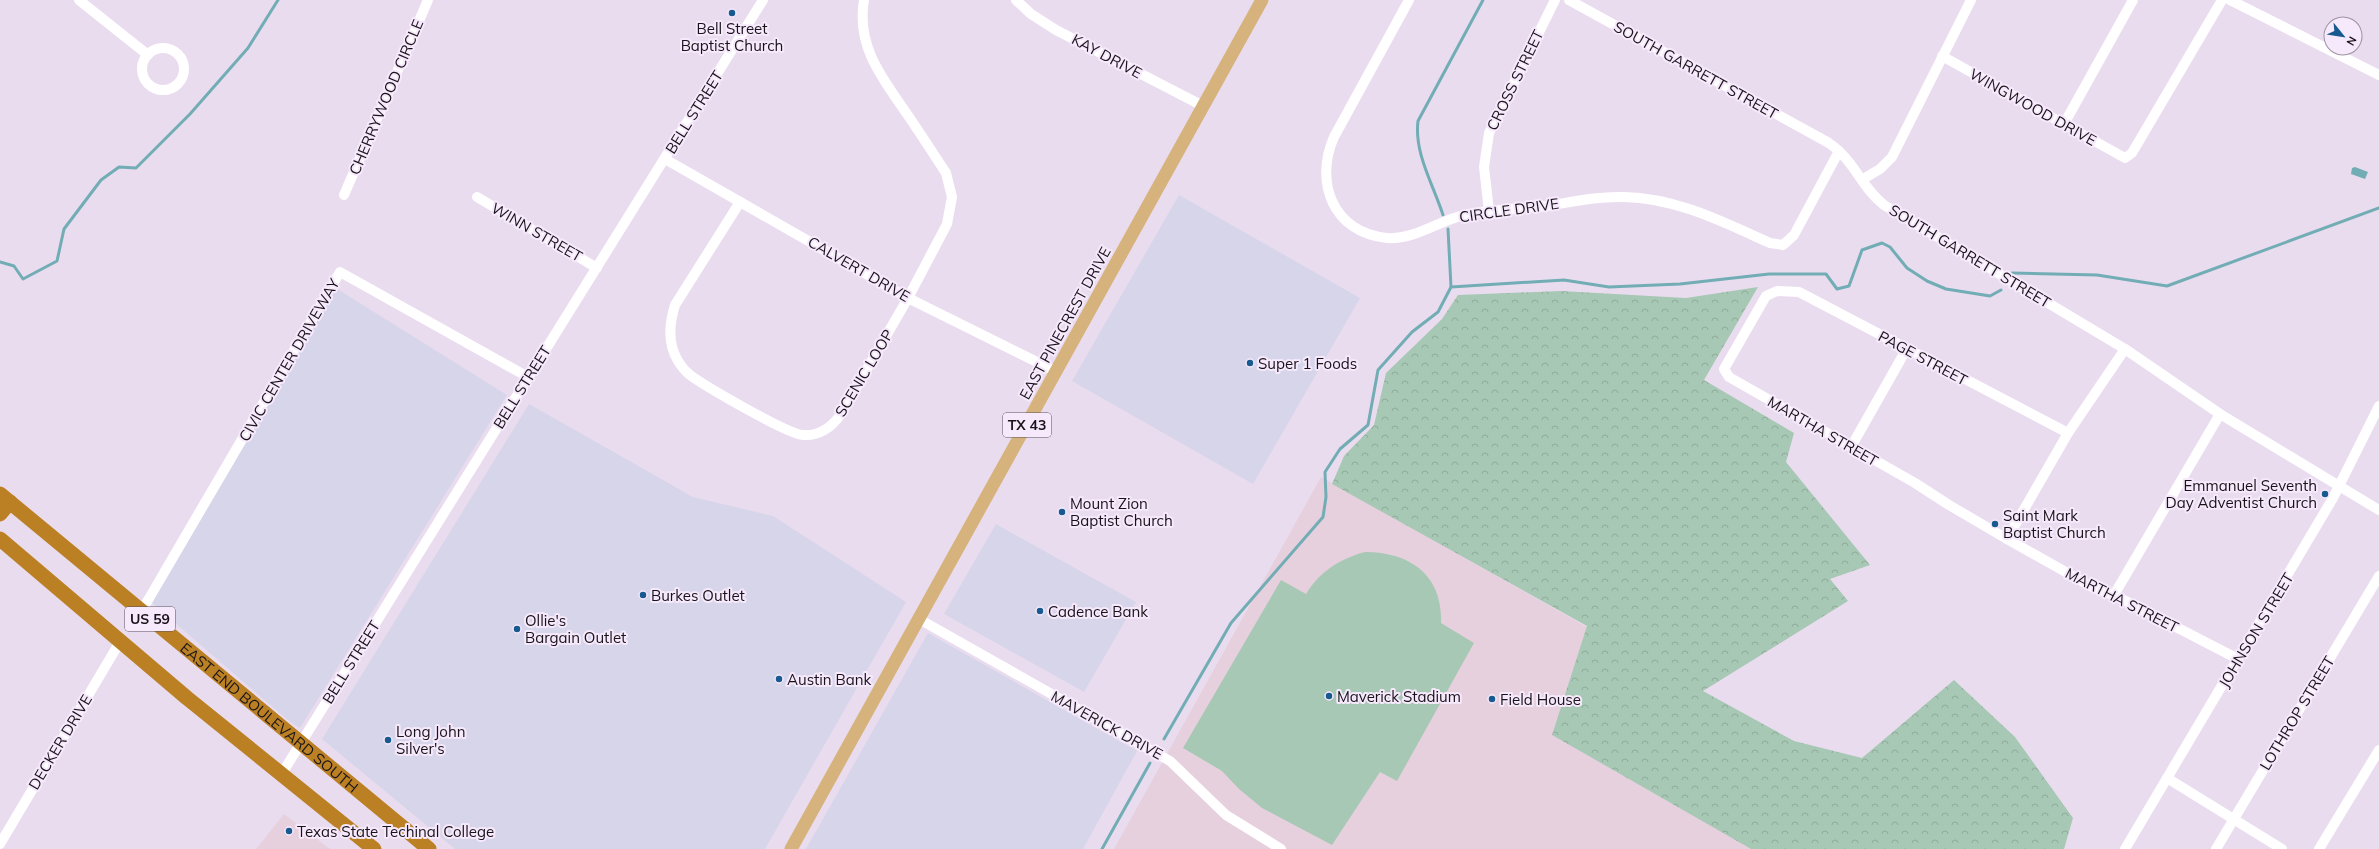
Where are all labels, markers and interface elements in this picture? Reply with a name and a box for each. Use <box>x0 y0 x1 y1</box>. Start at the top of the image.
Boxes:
marker: Bell Street Baptist Church <box>727 8 737 18</box>
street label: CHERRYWOOD CIRCLE <box>345 16 427 178</box>
north arrow <box>2323 16 2363 56</box>
street label: SOUTH GARRETT STREET <box>1610 17 1782 123</box>
place label: Bell Street Baptist Church <box>681 19 783 55</box>
street label: CROSS STREET <box>1482 26 1548 134</box>
street label: KAY DRIVE <box>1069 30 1146 83</box>
text: N <box>2344 34 2360 48</box>
street label: WINGWOOD DRIVE <box>1966 64 2100 150</box>
street label: BELL STREET <box>661 67 727 157</box>
street label: CIRCLE DRIVE <box>1458 194 1560 226</box>
street label: WINN STREET <box>488 198 586 266</box>
street label: SOUTH GARRETT STREET <box>1886 200 2054 312</box>
street label: CALVERT DRIVE <box>805 232 914 306</box>
street label: EAST PINECREST DRIVE <box>1015 243 1115 403</box>
street label: CIVIC CENTER DRIVEWAY <box>235 274 344 445</box>
street label: SCENIC LOOP <box>831 326 898 420</box>
street label: PAGE STREET <box>1875 327 1971 389</box>
street label: BELL STREET <box>489 342 555 432</box>
place label: Super 1 Foods <box>1258 354 1357 373</box>
marker: Super 1 Foods <box>1245 358 1255 368</box>
street label: MARTHA STREET <box>1764 392 1882 470</box>
road number: TX 43 <box>1003 413 1051 437</box>
place label: Emmanuel Seventh Day Adventist Church <box>2166 476 2317 512</box>
marker: Emmanuel Seventh Day Adventist Church <box>2320 489 2330 499</box>
place label: Mount Zion Baptist Church <box>1070 494 1173 530</box>
place label: Saint Mark Baptist Church <box>2003 506 2106 542</box>
marker: Mount Zion Baptist Church <box>1057 507 1067 517</box>
marker: Saint Mark Baptist Church <box>1990 519 2000 529</box>
street label: MARTHA STREET <box>2062 563 2182 637</box>
street label: JOHNSON STREET <box>2214 569 2298 691</box>
place label: Burkes Outlet <box>651 586 745 605</box>
marker: Burkes Outlet <box>638 590 648 600</box>
place label: Cadence Bank <box>1048 602 1148 621</box>
marker: Cadence Bank <box>1035 606 1045 616</box>
road number: US 59 <box>125 607 175 631</box>
place label: Ollie's Bargain Outlet <box>525 611 626 647</box>
street label: BELL STREET <box>318 617 384 707</box>
marker: Ollie's Bargain Outlet <box>512 624 522 634</box>
street label: EAST END BOULEVARD SOUTH <box>177 638 362 796</box>
street label: LOTHROP STREET <box>2255 653 2339 773</box>
place label: Austin Bank <box>787 670 872 689</box>
marker: Austin Bank <box>774 674 784 684</box>
street label: MAVERICK DRIVE <box>1048 686 1166 764</box>
place label: Maverick Stadium <box>1337 687 1461 706</box>
place label: Field House <box>1500 690 1581 709</box>
street label: DECKER DRIVE <box>24 691 96 793</box>
marker: Maverick Stadium <box>1324 691 1334 701</box>
marker: Field House <box>1487 694 1497 704</box>
place label: Long John Silver's <box>396 722 466 758</box>
marker: Long John Silver's <box>383 735 393 745</box>
place label: Texas State Techinal College <box>297 822 494 841</box>
marker: Texas State Techinal College <box>284 826 294 836</box>

